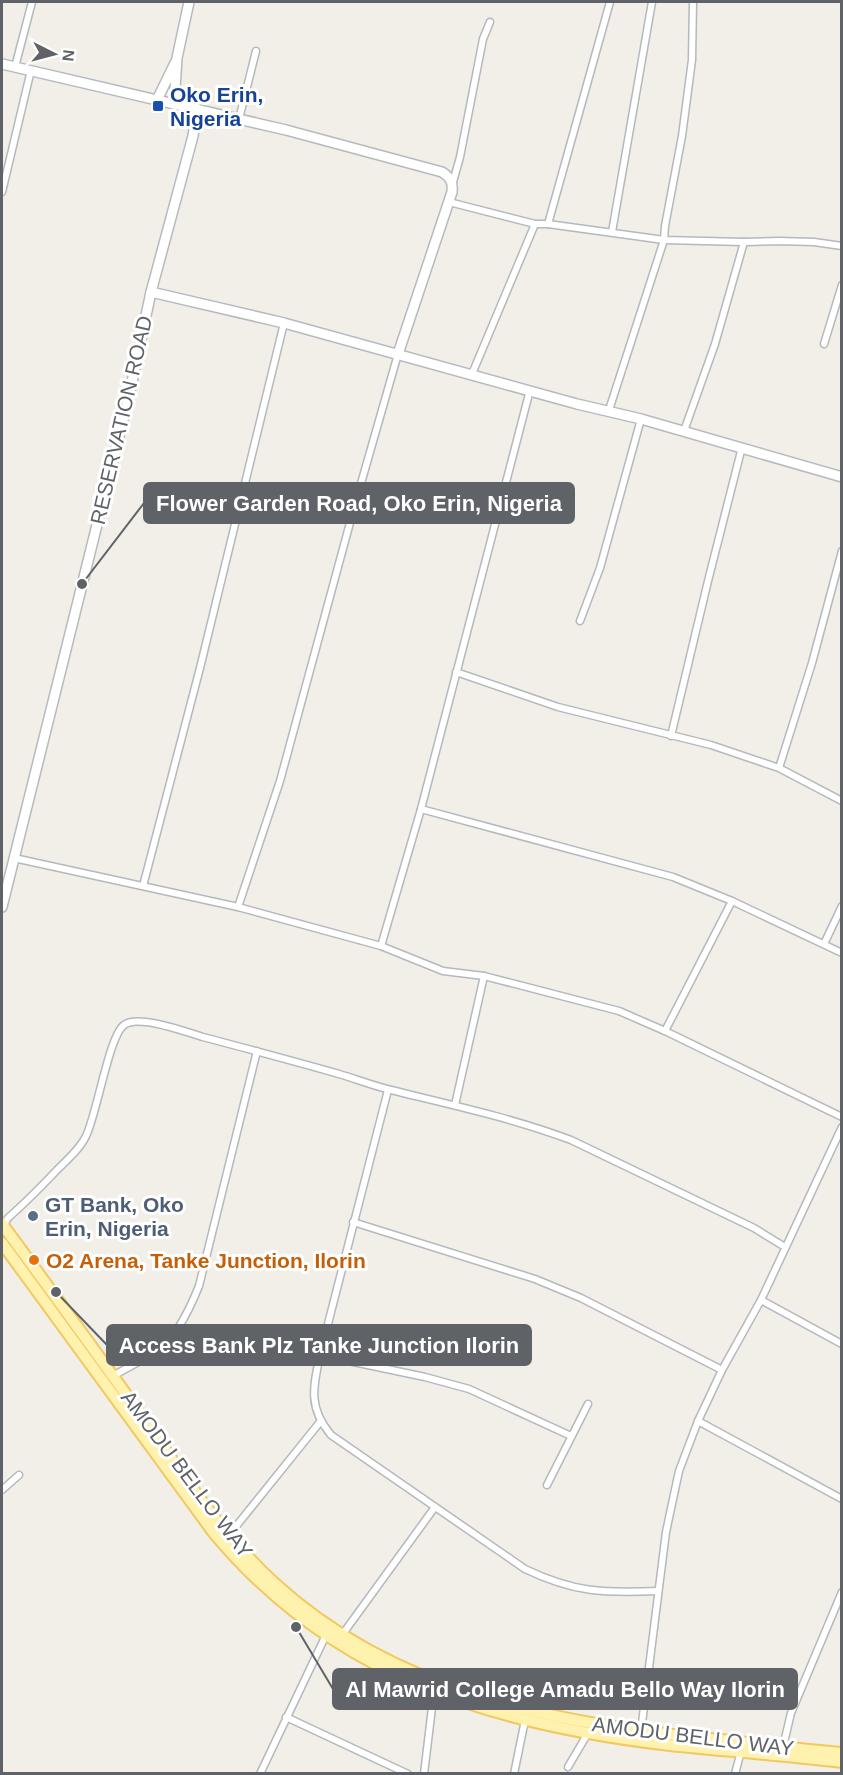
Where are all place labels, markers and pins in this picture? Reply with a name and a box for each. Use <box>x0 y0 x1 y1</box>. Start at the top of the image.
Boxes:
place label: Oko Erin, Nigeria <box>170 83 263 130</box>
marker: Oko Erin, Nigeria <box>151 99 165 113</box>
callout: Flower Garden Road, Oko Erin, Nigeria <box>144 483 574 523</box>
place label: GT Bank, Oko Erin, Nigeria <box>45 1193 184 1240</box>
marker: GT Bank, Oko Erin, Nigeria <box>26 1209 40 1223</box>
place label: O2 Arena, Tanke Junction, Ilorin <box>46 1249 366 1272</box>
marker: O2 Arena, Tanke Junction, Ilorin <box>27 1253 41 1267</box>
callout: Access Bank Plz Tanke Junction Ilorin <box>107 1325 531 1365</box>
callout: Al Mawrid College Amadu Bello Way Ilorin <box>333 1669 797 1709</box>

